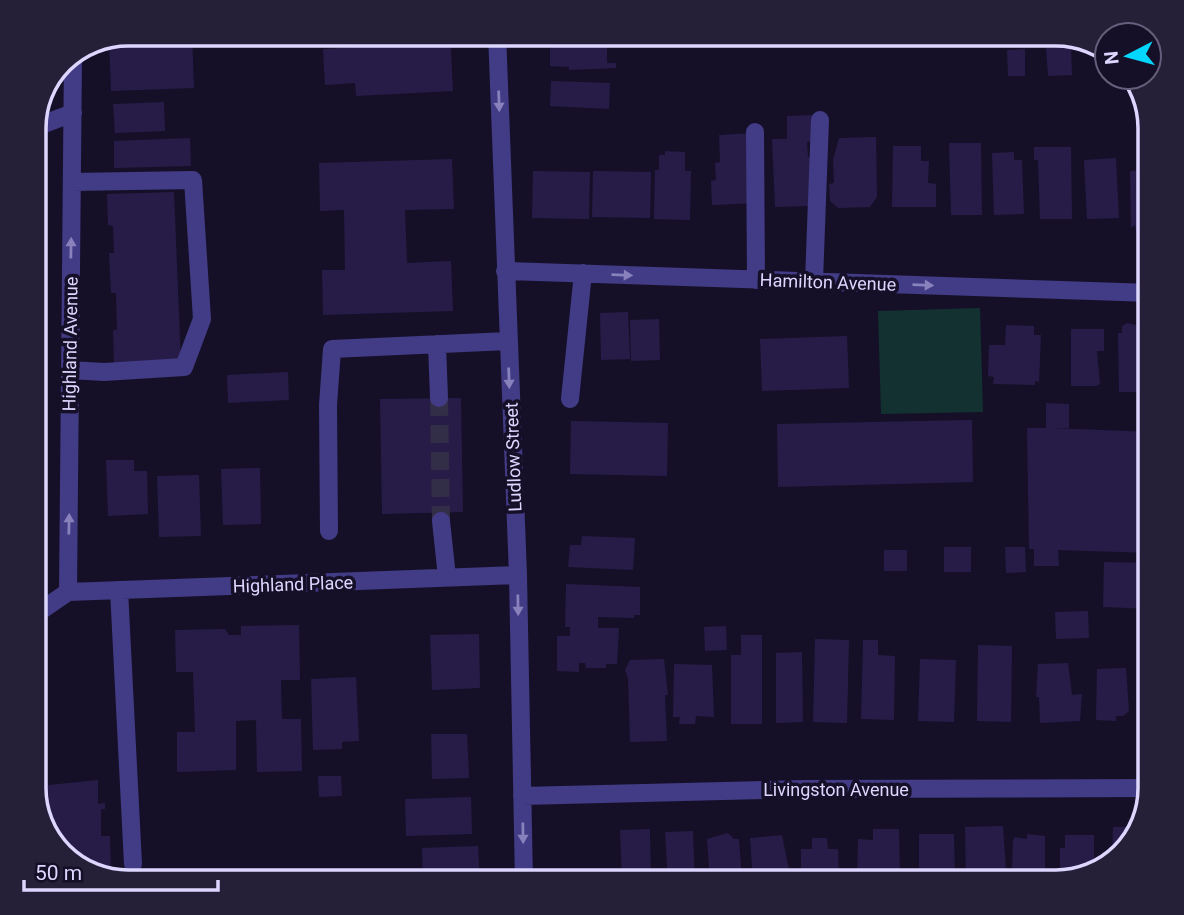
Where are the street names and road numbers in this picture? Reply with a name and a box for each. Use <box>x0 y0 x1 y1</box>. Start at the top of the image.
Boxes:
street label: Hamilton Avenue <box>759 269 897 295</box>
street label: Highland Avenue <box>58 276 82 412</box>
street label: Ludlow Street <box>501 402 525 512</box>
street label: Highland Place <box>232 571 354 597</box>
street label: Livingston Avenue <box>763 779 909 800</box>

